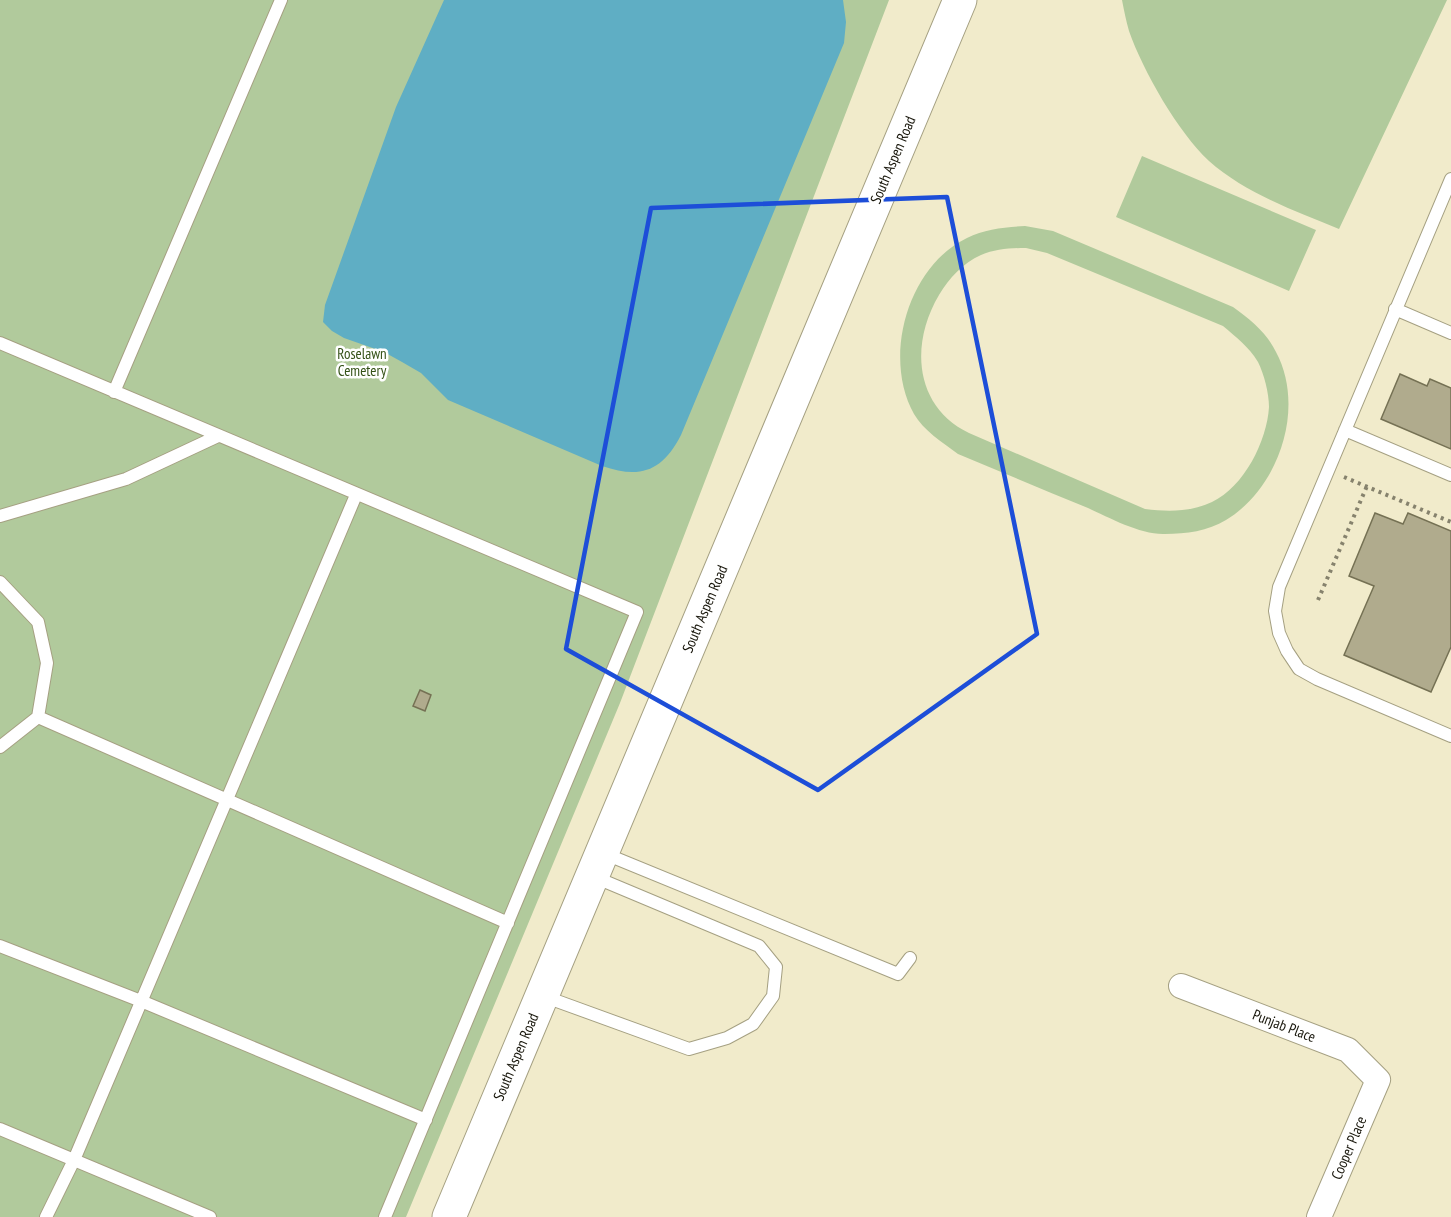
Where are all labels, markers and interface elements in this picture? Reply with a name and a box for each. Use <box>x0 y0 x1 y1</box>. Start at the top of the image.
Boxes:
street label: South Aspen Road <box>866 113 919 206</box>
park label: Roselawn Cemetery <box>337 344 387 380</box>
street label: South Aspen Road <box>678 562 731 655</box>
street label: Punjab Place <box>1250 1005 1318 1046</box>
street label: South Aspen Road <box>489 1010 542 1103</box>
street label: Cooper Place <box>1327 1113 1370 1182</box>

